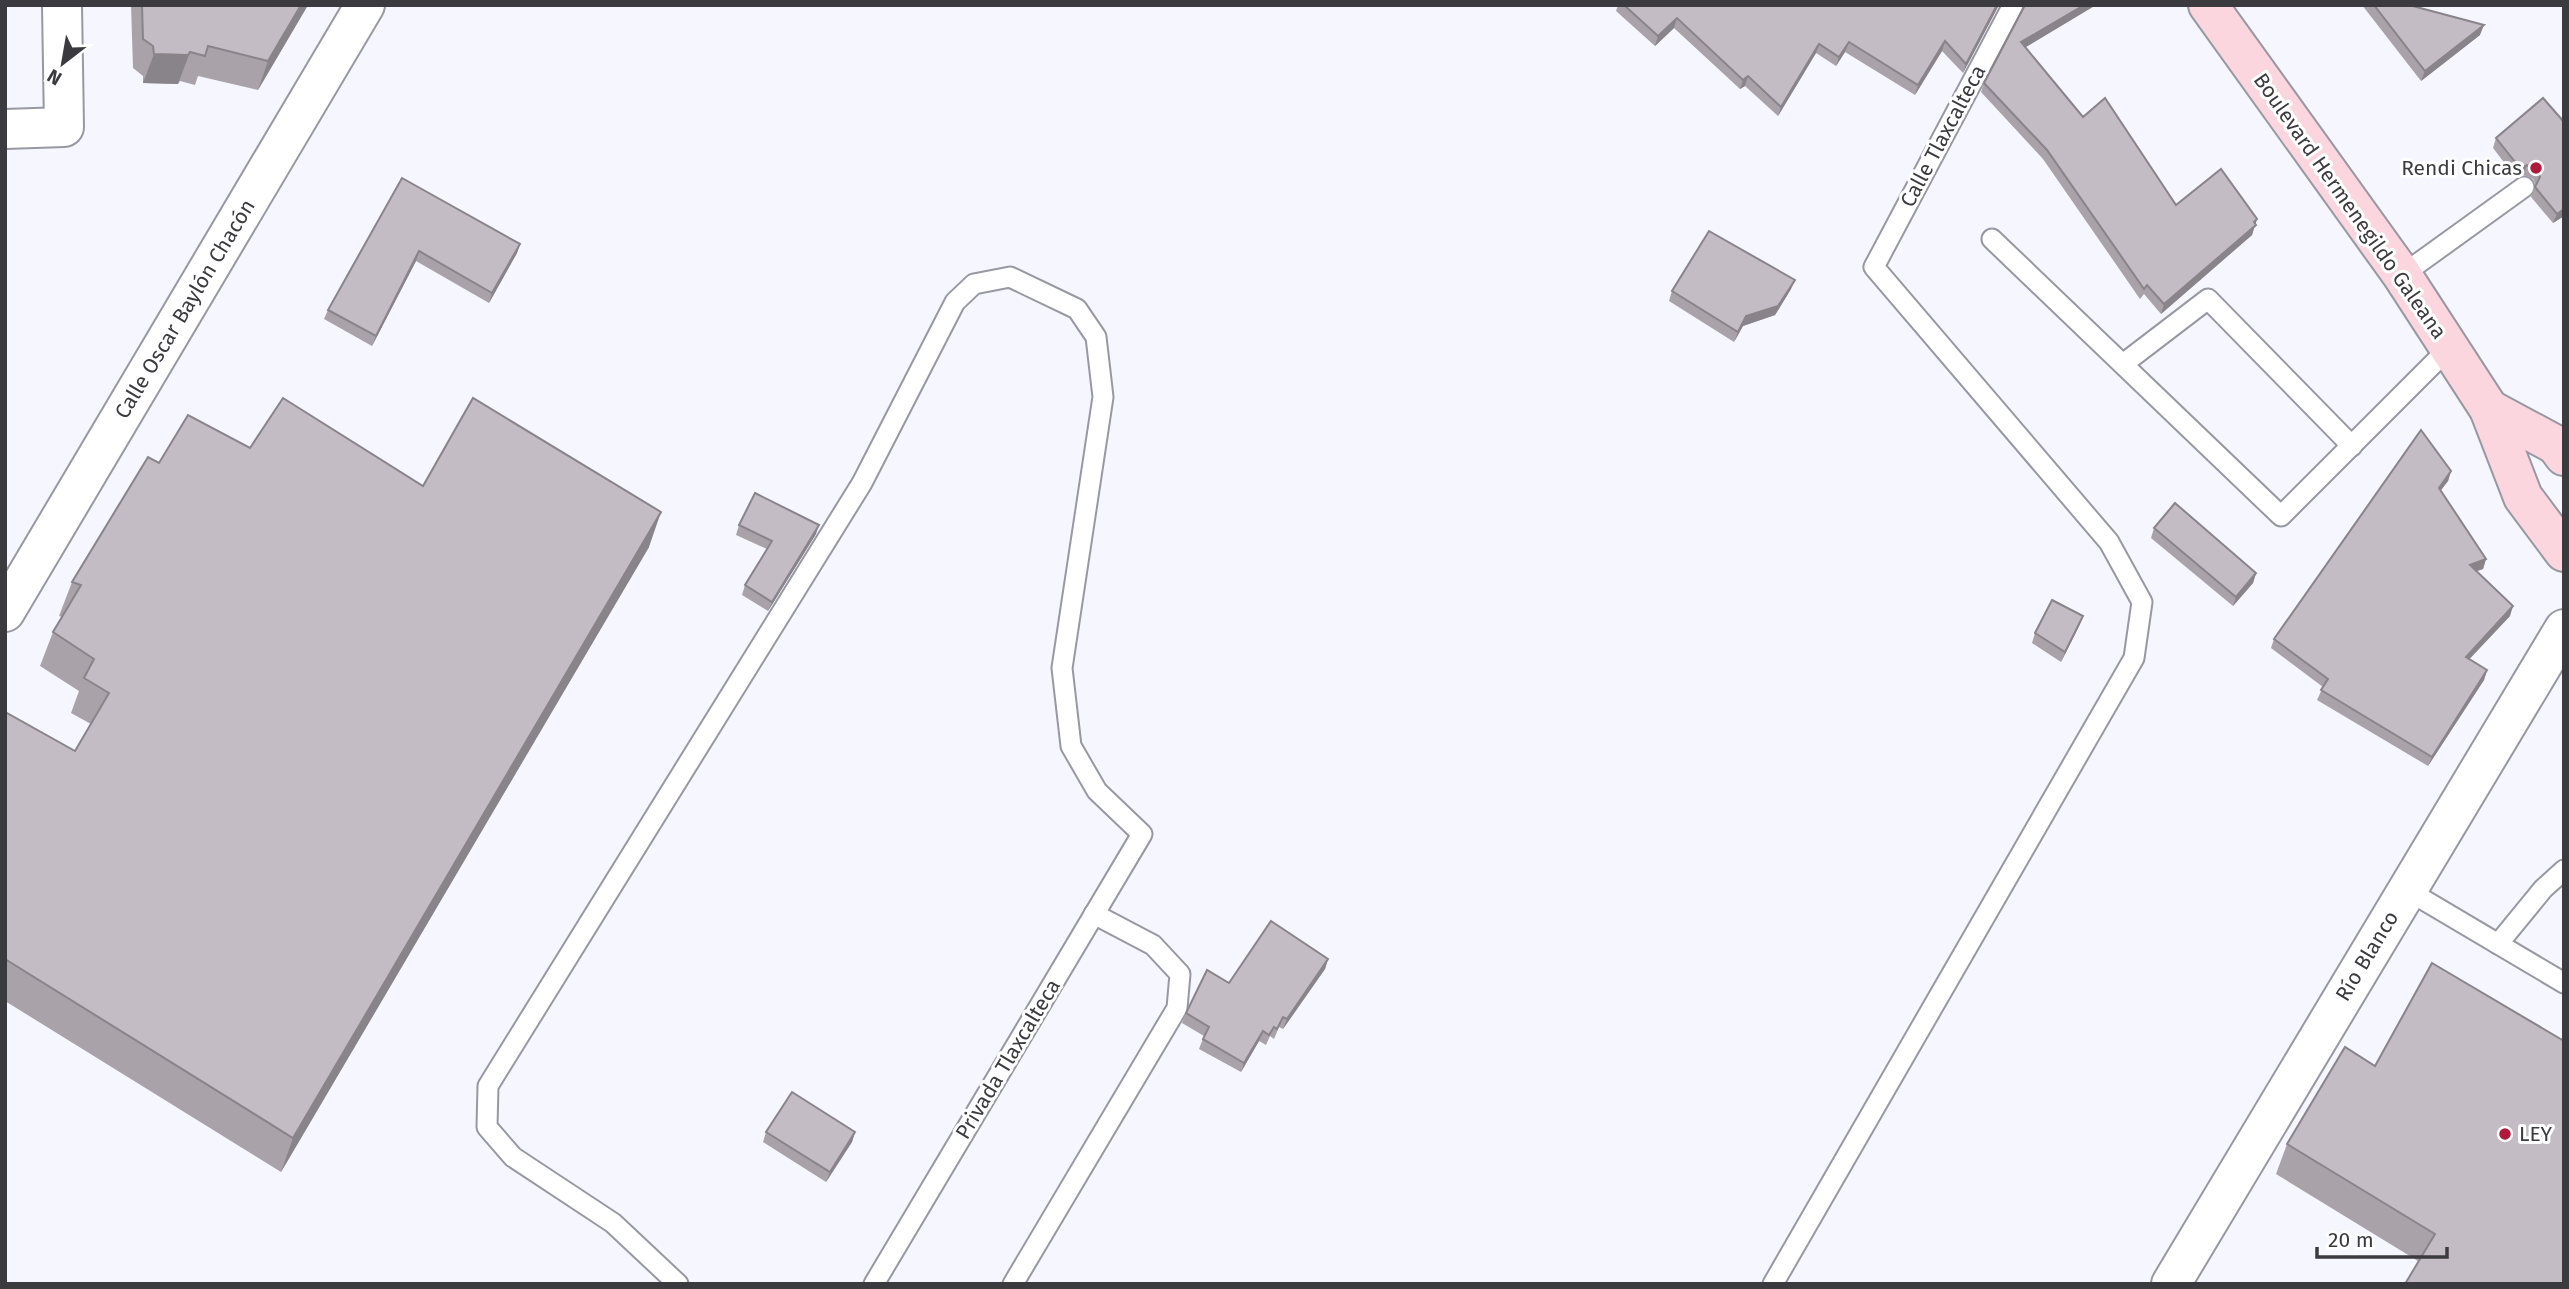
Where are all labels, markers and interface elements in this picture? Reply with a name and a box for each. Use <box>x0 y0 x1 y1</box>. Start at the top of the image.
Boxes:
north arrow <box>28 28 98 98</box>
street label: Calle Tlaxcalteca <box>1895 60 1991 212</box>
text: N <box>43 64 66 90</box>
street label: Boulevard Hermenegildo Galeana <box>2248 68 2452 344</box>
place label: Rendi Chicas <box>2401 155 2522 181</box>
marker: Rendi Chicas <box>2528 160 2544 176</box>
street label: Calle Oscar Baylón Chacón <box>109 195 261 423</box>
street label: Río Blanco <box>2330 906 2404 1006</box>
street label: Privada Tlaxcalteca <box>950 974 1066 1144</box>
place label: LEY <box>2519 1121 2553 1147</box>
marker: LEY <box>2497 1126 2513 1142</box>
scale bar <box>2317 1216 2446 1260</box>
text: 20 m <box>2328 1227 2374 1253</box>

